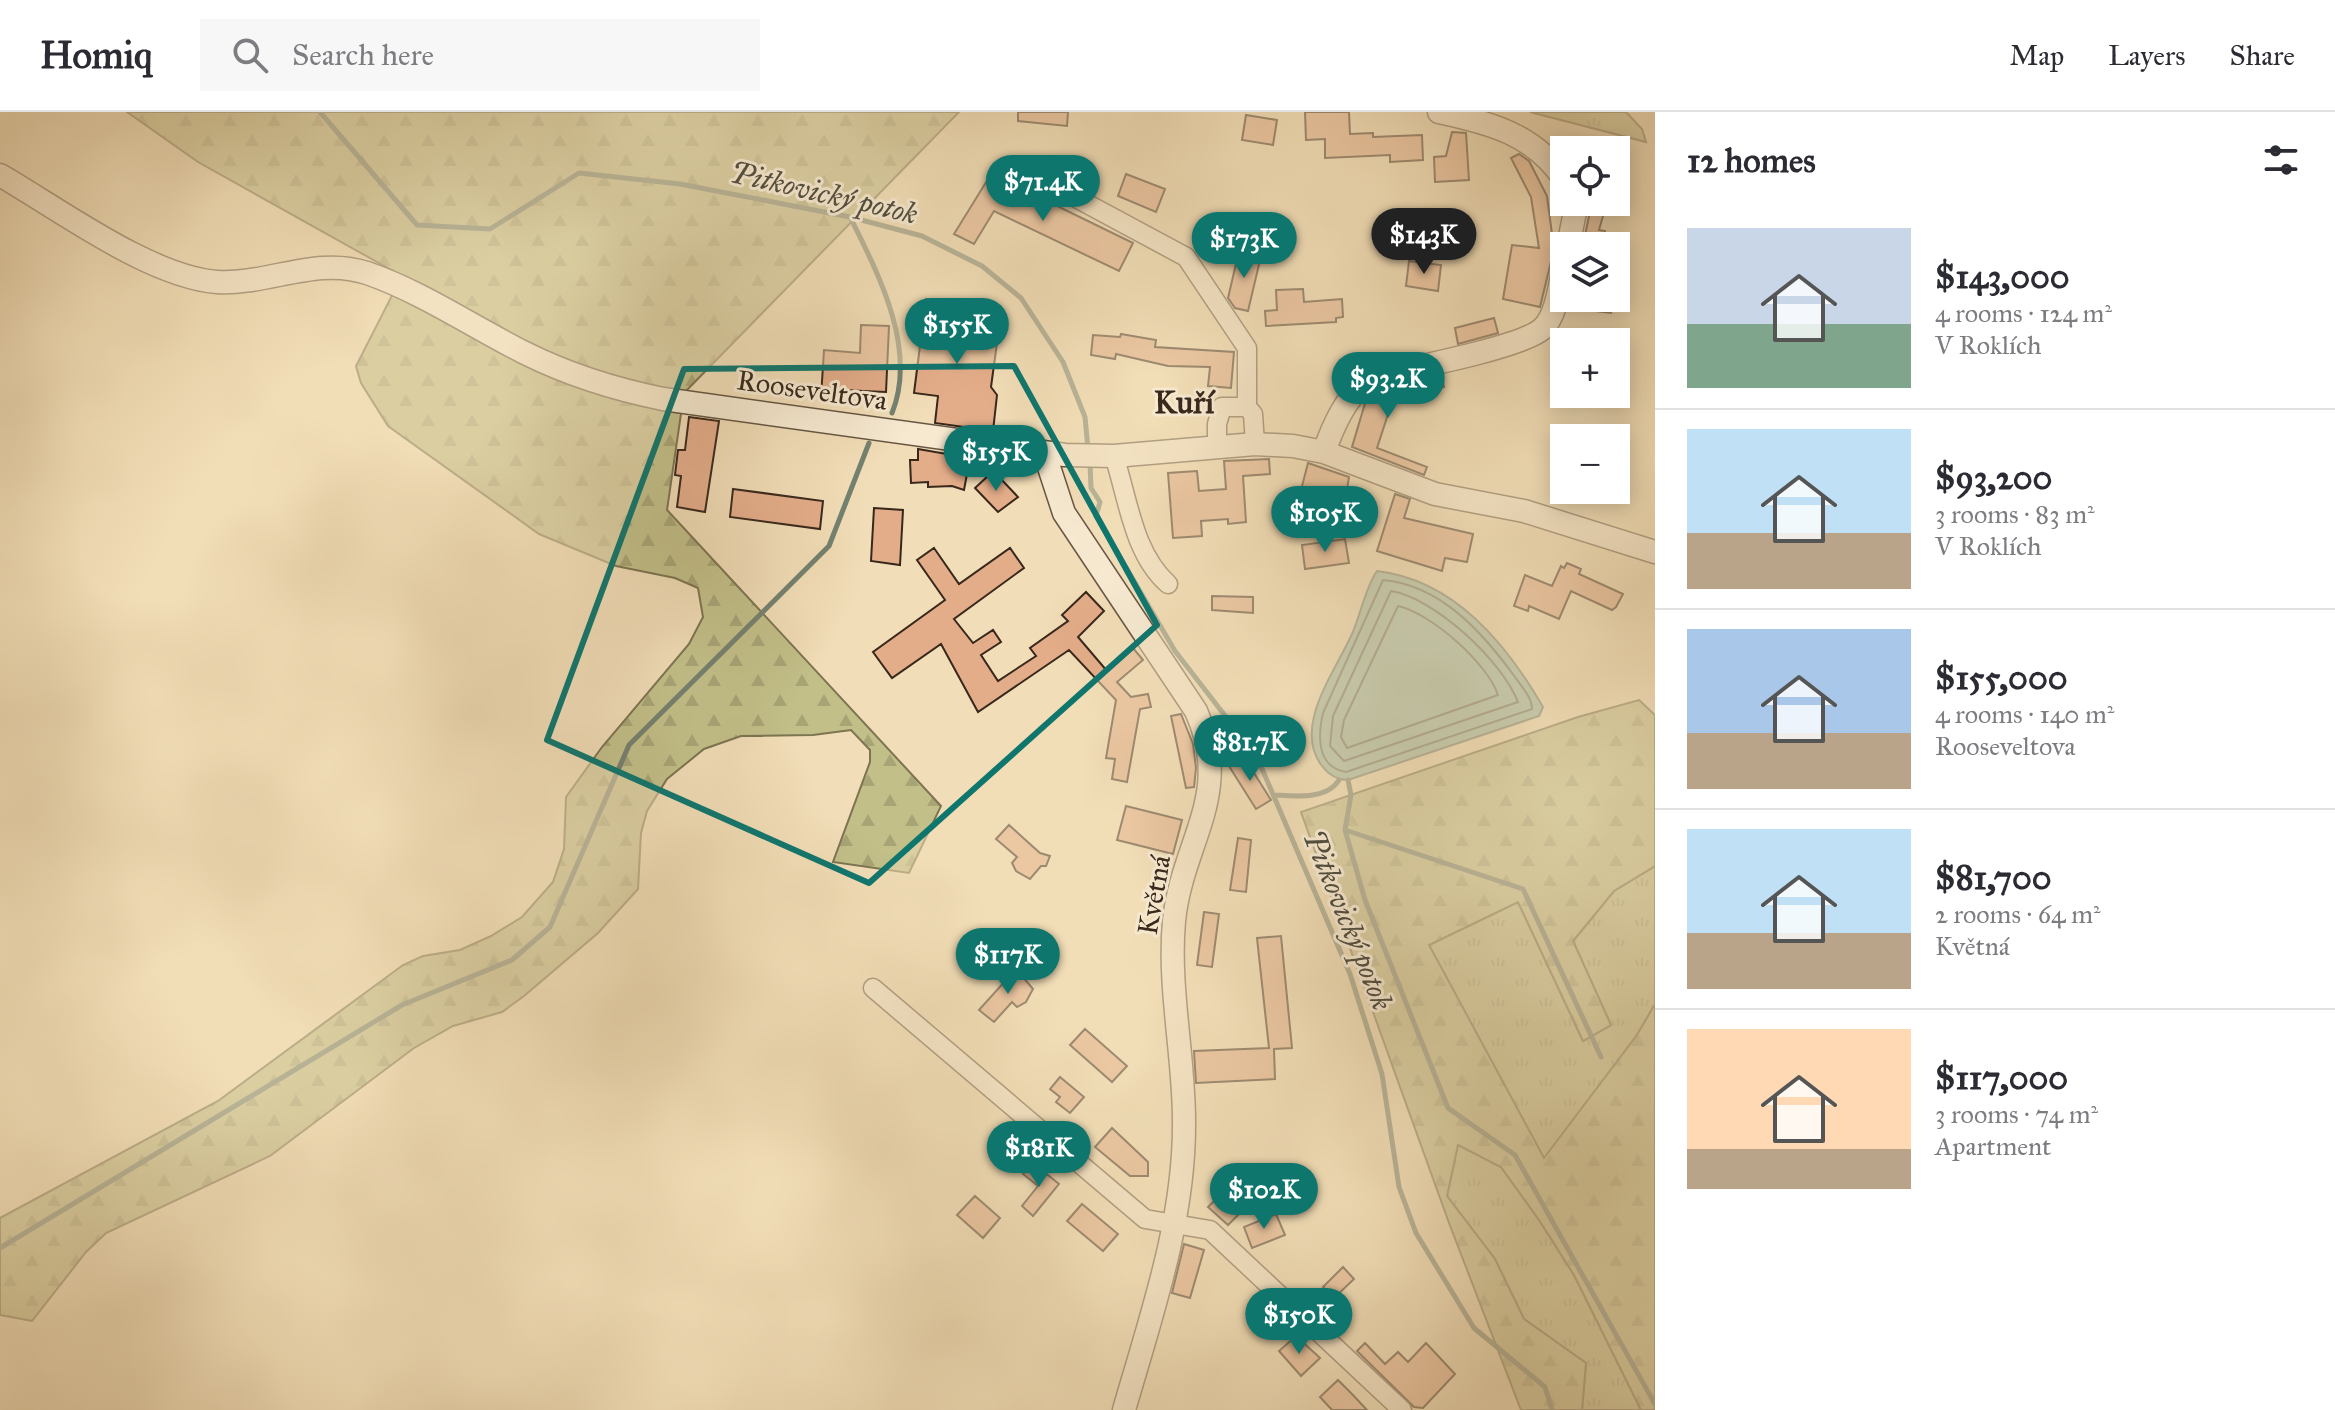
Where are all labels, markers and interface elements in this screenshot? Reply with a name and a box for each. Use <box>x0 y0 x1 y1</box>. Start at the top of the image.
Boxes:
search box <box>200 19 760 91</box>
text: Homiq <box>40 32 152 78</box>
icon: search <box>228 33 272 77</box>
text: Search here <box>292 37 434 73</box>
text: Map <box>2009 38 2064 73</box>
text: Layers <box>2108 38 2186 73</box>
text: Share <box>2230 38 2295 73</box>
map controls <box>1550 136 1630 504</box>
button: locate <box>1550 136 1630 216</box>
icon: filters <box>2259 138 2303 182</box>
text: 12 homes <box>1687 140 1816 181</box>
water label: Pitkovický potok <box>727 154 921 233</box>
pin: $71.4K <box>978 155 1108 223</box>
text: $71.4K <box>1004 165 1082 197</box>
pin: $143K <box>1368 208 1480 276</box>
pin: $173K <box>1188 212 1300 280</box>
text: $143K <box>1389 218 1459 250</box>
text: $173K <box>1210 222 1278 254</box>
button: layers <box>1550 232 1630 312</box>
text: $143,000 <box>1935 256 2070 297</box>
icon: home <box>1751 260 1847 356</box>
text: 4 rooms · 124 m² <box>1935 297 2112 329</box>
pin: $155K <box>901 298 1013 366</box>
text: $155K <box>923 308 991 340</box>
button: + <box>1550 328 1630 408</box>
text: V Roklích <box>1935 329 2041 361</box>
pin: $93.2K <box>1323 352 1453 420</box>
street label: Rooseveltova <box>735 362 890 418</box>
text: $93.2K <box>1350 362 1426 394</box>
district label: Kuří <box>1154 383 1216 422</box>
button: − <box>1550 424 1630 504</box>
pin: $155K <box>940 425 1052 493</box>
text: $155K <box>962 435 1030 467</box>
text: $93,200 <box>1935 457 2052 498</box>
icon: home <box>1751 461 1847 557</box>
pin: $105K <box>1269 486 1381 554</box>
text: $105K <box>1289 496 1361 528</box>
text: 3 rooms · 83 m² <box>1935 498 2095 530</box>
text: V Roklích <box>1935 530 2041 562</box>
text: $155,000 <box>1935 657 2067 698</box>
icon: home <box>1751 661 1847 757</box>
text: 4 rooms · 140 m² <box>1935 698 2114 730</box>
pin: $81.7K <box>1185 715 1315 783</box>
text: $81.7K <box>1212 725 1288 757</box>
text: Rooseveltova <box>1935 730 2076 762</box>
water label: Pitkovický potok <box>1295 825 1400 1016</box>
street label: Květná <box>1130 852 1178 938</box>
text: $81,700 <box>1935 857 2051 898</box>
icon: home <box>1751 861 1847 957</box>
text: 2 rooms · 64 m² <box>1935 898 2101 930</box>
pin: $117K <box>952 928 1064 996</box>
text: Květná <box>1935 930 2010 962</box>
text: $117K <box>974 938 1042 970</box>
text: $117,000 <box>1935 1057 2068 1098</box>
icon: home <box>1751 1061 1847 1157</box>
text: 3 rooms · 74 m² <box>1935 1098 2098 1130</box>
pin: $181K <box>983 1121 1095 1189</box>
text: Apartment <box>1935 1130 2051 1162</box>
text: $181K <box>1005 1131 1073 1163</box>
pin: $102K <box>1208 1163 1320 1231</box>
text: $102K <box>1228 1173 1300 1205</box>
pin: $150K <box>1243 1288 1355 1356</box>
text: $150K <box>1263 1298 1335 1330</box>

